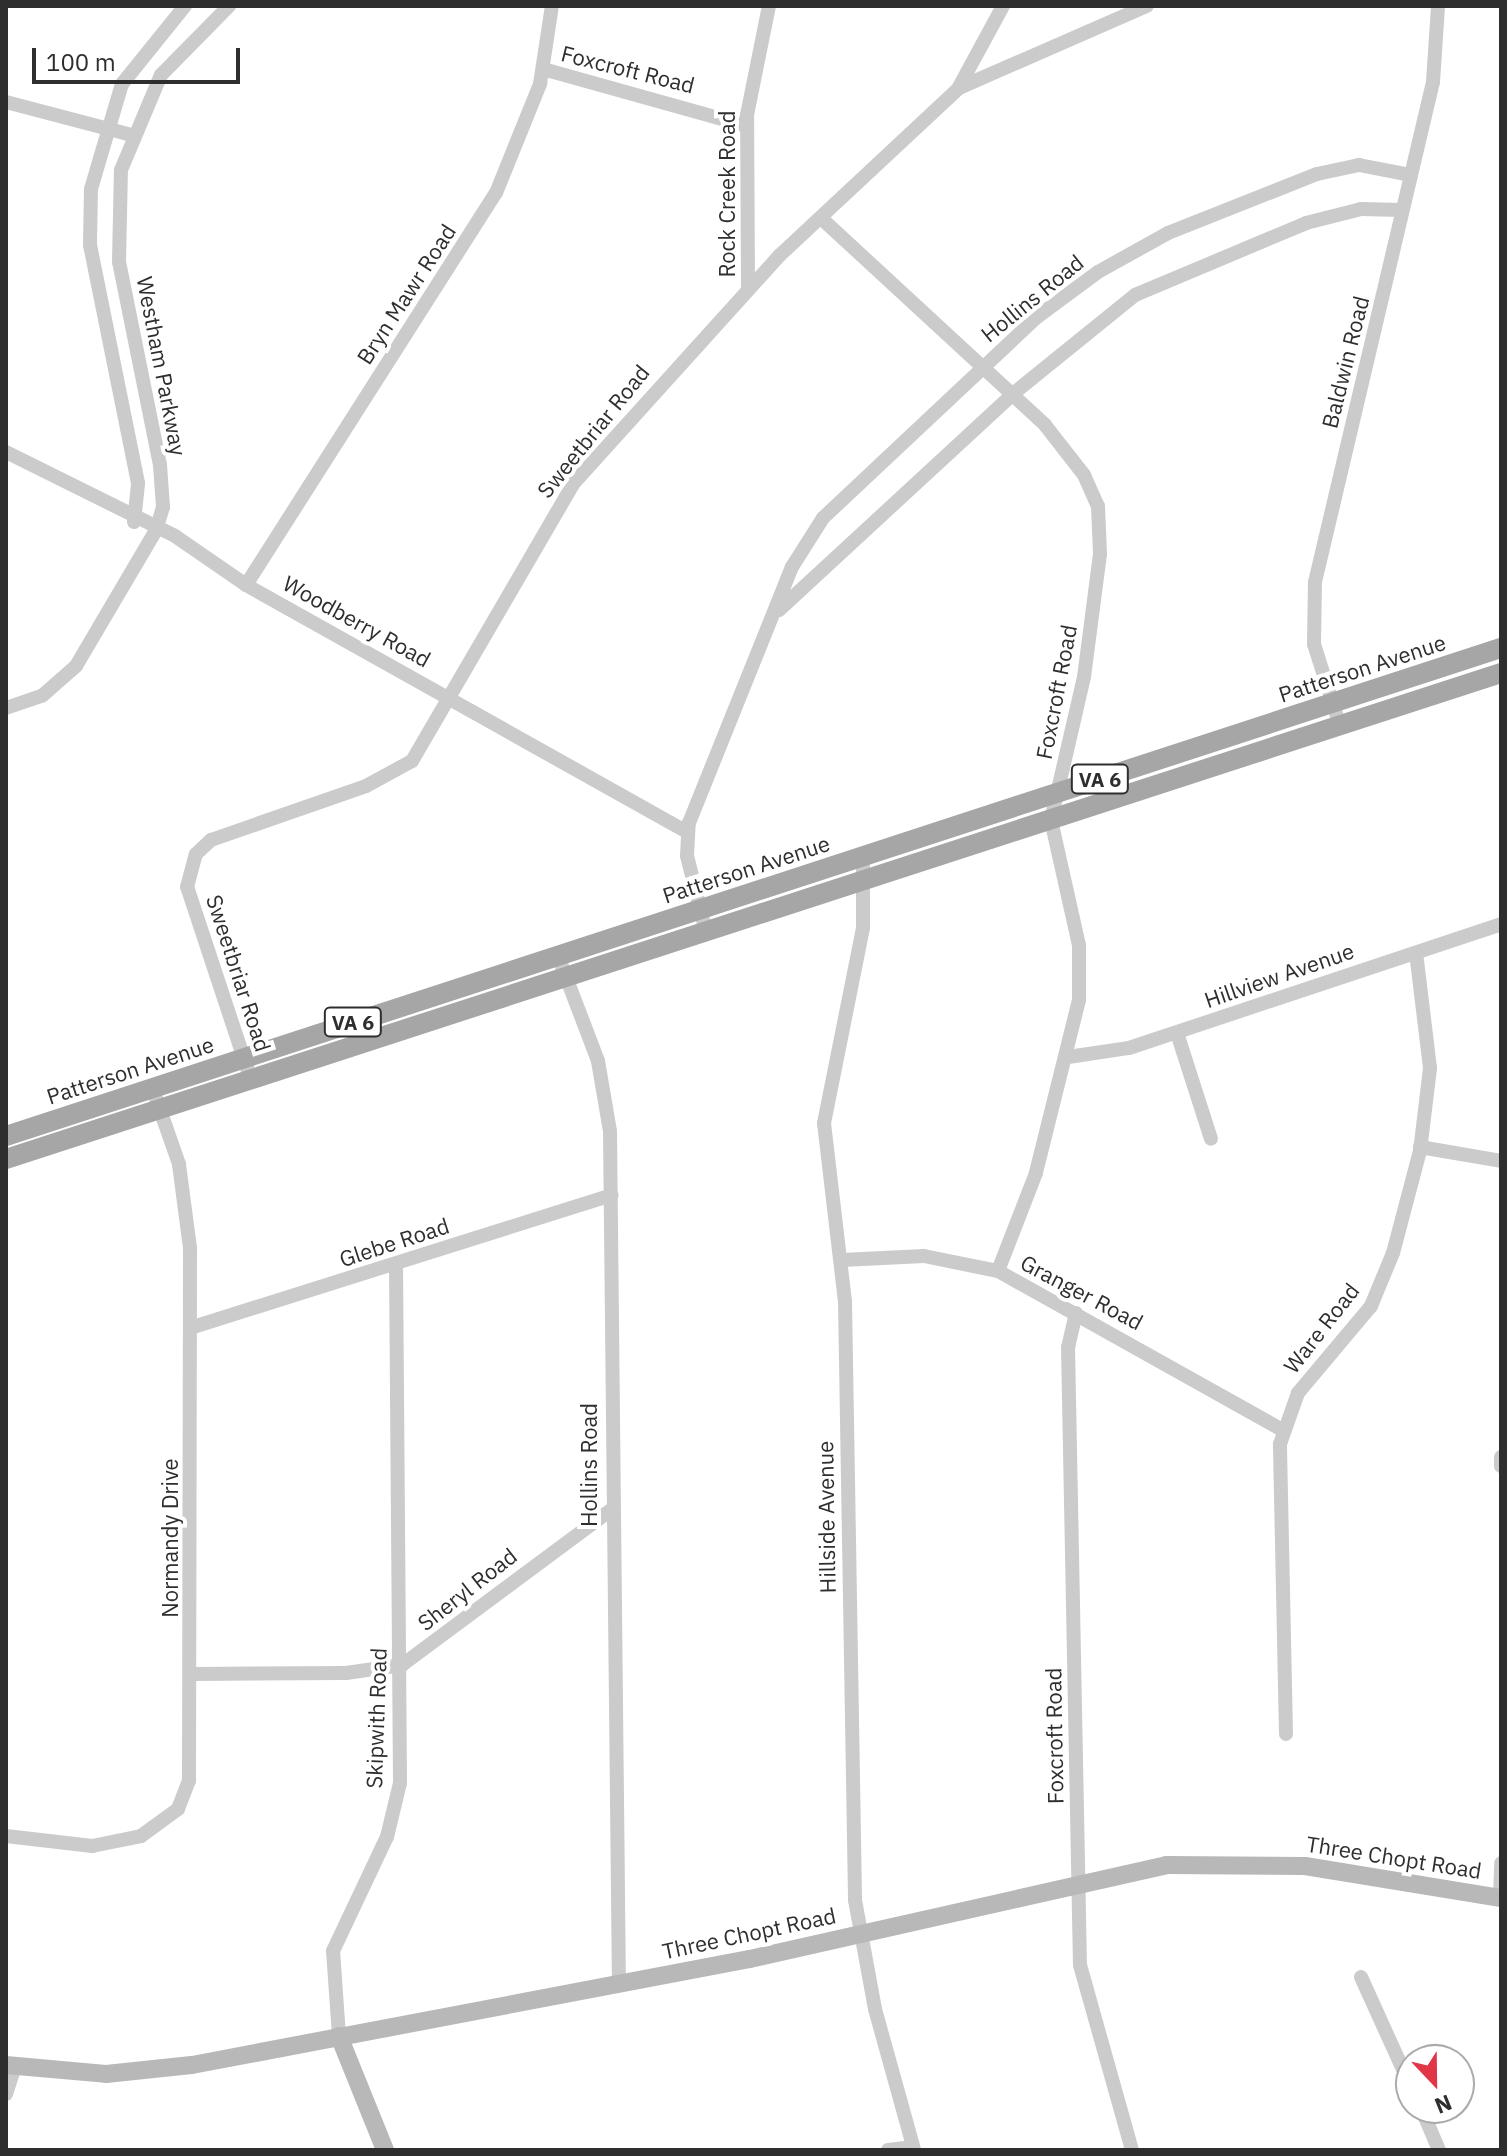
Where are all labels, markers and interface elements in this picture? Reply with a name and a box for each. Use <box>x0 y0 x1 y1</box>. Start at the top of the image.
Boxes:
scale bar <box>36 32 244 82</box>
street label: Foxcroft Road <box>559 40 697 98</box>
text: 100 m <box>46 46 116 78</box>
street label: Rock Creek Road <box>714 110 740 278</box>
street label: Bryn Mawr Road <box>351 219 461 369</box>
street label: Hollins Road <box>975 249 1089 347</box>
street label: Westham Parkway <box>132 274 192 458</box>
street label: Baldwin Road <box>1316 293 1374 431</box>
street label: Sweetbriar Road <box>531 359 655 503</box>
street label: Woodberry Road <box>279 570 435 672</box>
street label: Foxcroft Road <box>1030 622 1082 762</box>
street label: Patterson Avenue <box>1275 629 1449 707</box>
road number: VA 6 <box>1070 763 1130 795</box>
street label: Patterson Avenue <box>659 830 833 908</box>
street label: Sweetbriar Road <box>201 891 277 1055</box>
street label: Hillview Avenue <box>1201 937 1357 1013</box>
road number: VA 6 <box>323 1006 383 1038</box>
street label: Patterson Avenue <box>43 1031 217 1109</box>
street label: Glebe Road <box>336 1212 452 1272</box>
street label: Granger Road <box>1016 1249 1148 1335</box>
street label: Ware Road <box>1278 1278 1364 1378</box>
street label: Hollins Road <box>576 1403 602 1527</box>
street label: Hillside Avenue <box>811 1440 841 1594</box>
street label: Normandy Drive <box>157 1458 183 1618</box>
street label: Sheryl Road <box>412 1542 522 1636</box>
street label: Skipwith Road <box>360 1647 392 1789</box>
street label: Foxcroft Road <box>1040 1668 1068 1804</box>
street label: Three Chopt Road <box>1305 1830 1483 1884</box>
street label: Three Chopt Road <box>660 1902 838 1964</box>
north arrow <box>1395 2044 1475 2124</box>
text: N <box>1431 2088 1456 2121</box>

